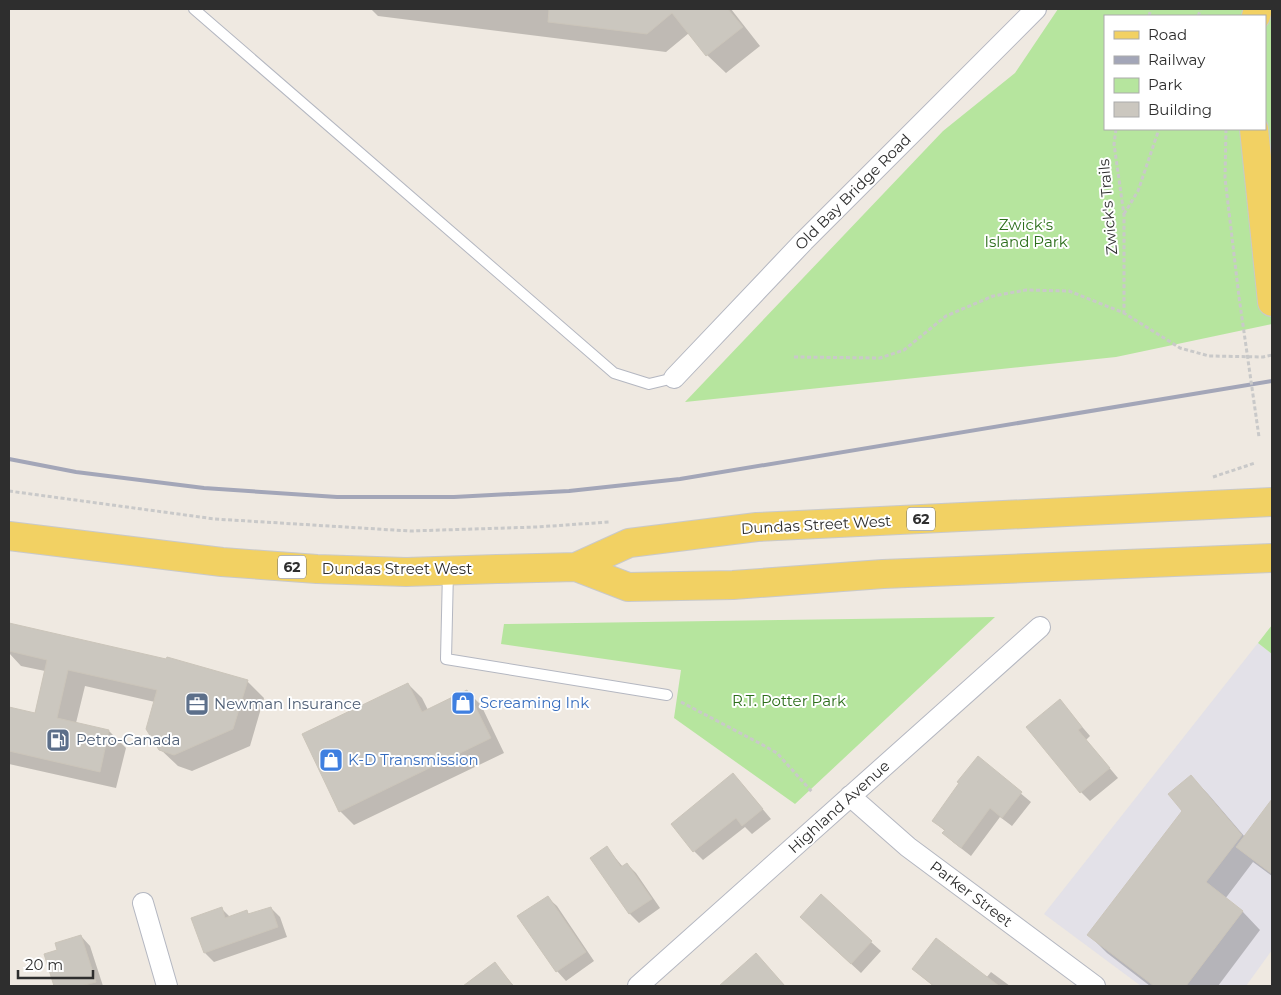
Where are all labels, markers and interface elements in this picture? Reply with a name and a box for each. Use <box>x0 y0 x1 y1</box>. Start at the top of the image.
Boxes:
legend <box>1104 15 1266 130</box>
text: Road <box>1148 25 1187 44</box>
text: Railway <box>1148 50 1206 69</box>
text: Park <box>1148 75 1182 94</box>
text: Building <box>1148 100 1212 119</box>
street label: Old Bay Bridge Road <box>791 130 915 254</box>
street label: Zwick's Trails <box>1094 158 1121 256</box>
park label: Zwick's Island Park <box>984 215 1068 251</box>
road number: 62 <box>907 508 935 530</box>
street label: Dundas Street West <box>740 511 892 538</box>
road number: 62 <box>278 556 306 578</box>
street label: Dundas Street West <box>322 559 472 578</box>
shop icon: Screaming Ink <box>450 690 476 716</box>
office icon: Newman Insurance <box>184 691 210 717</box>
park label: R.T. Potter Park <box>732 691 846 710</box>
place label: Screaming Ink <box>480 693 589 712</box>
place label: Newman Insurance <box>214 694 361 713</box>
fuel station icon: Petro-Canada <box>45 727 71 753</box>
place label: Petro-Canada <box>76 730 180 749</box>
shop icon: K-D Transmission <box>318 747 344 773</box>
place label: K-D Transmission <box>348 750 479 769</box>
street label: Highland Avenue <box>784 756 893 857</box>
street label: Parker Street <box>926 856 1016 931</box>
scale bar <box>18 948 92 980</box>
text: 20 m <box>25 955 63 974</box>

